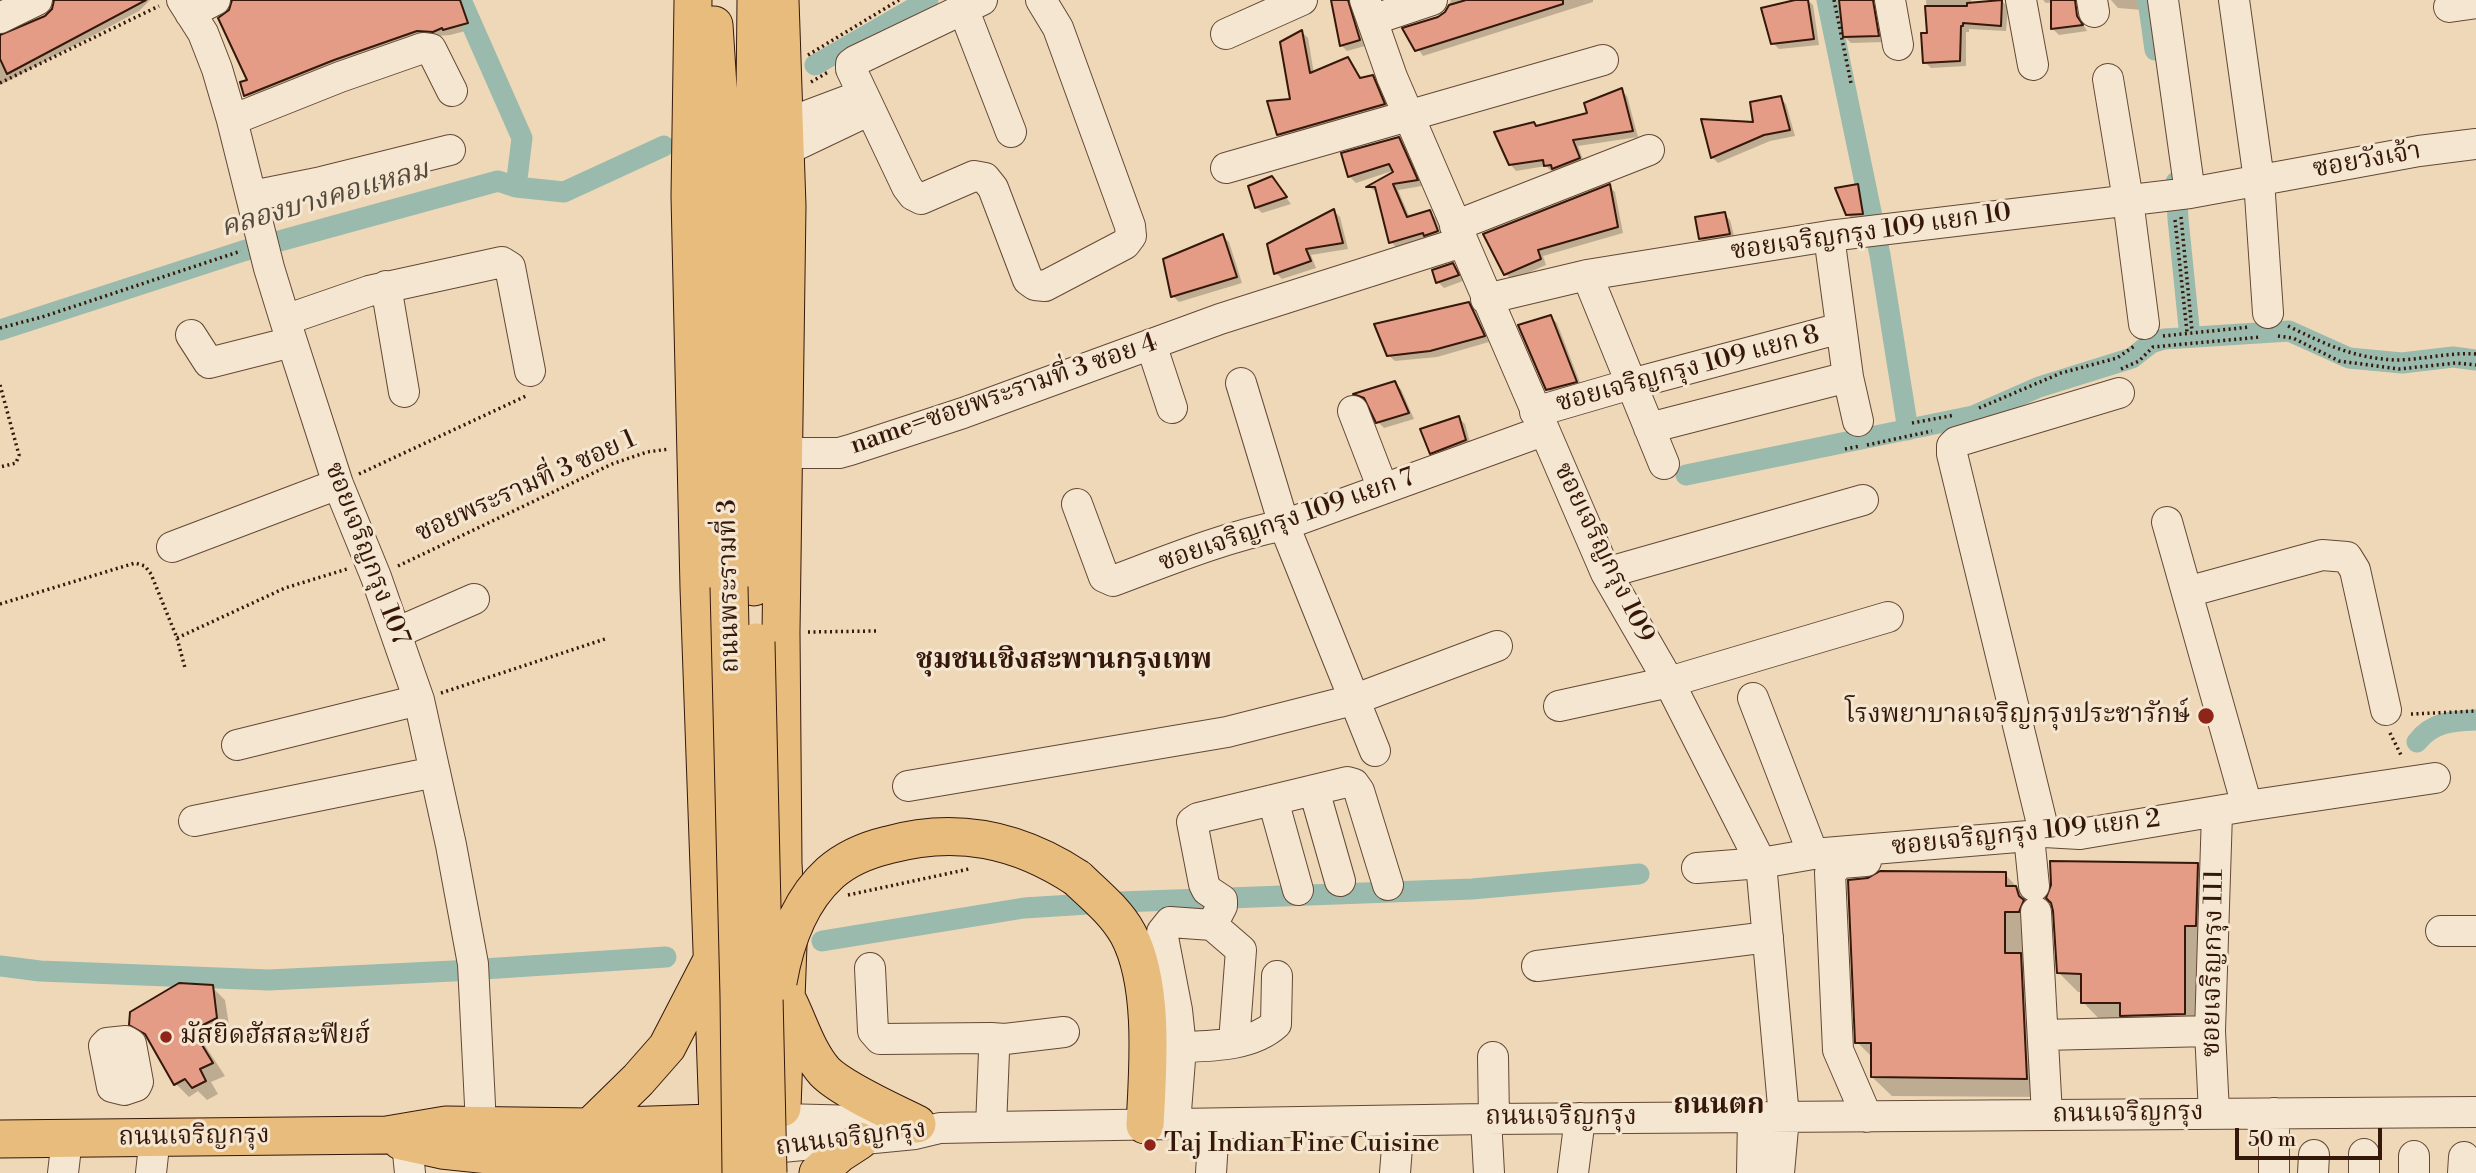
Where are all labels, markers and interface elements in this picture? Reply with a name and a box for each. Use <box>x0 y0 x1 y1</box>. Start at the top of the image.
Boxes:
street label: ซอยวังเจ้า <box>2310 136 2424 186</box>
water label: คลองบางคอแหลม <box>217 154 433 246</box>
street label: ซอยเจริญกรุง 109 แยก 10 <box>1729 198 2013 268</box>
street label: ซอยเจริญกรุง 109 แยก 8 <box>1553 320 1823 420</box>
street label: name=ซอยพระรามที่ 3 ซอย 4 <box>846 328 1162 462</box>
street label: ซอยพระรามที่ 3 ซอย 1 <box>411 424 641 550</box>
street label: ซอยเจริญกรุง 107 <box>317 458 415 650</box>
street label: ซอยเจริญกรุง 109 <box>1546 458 1660 648</box>
street label: ซอยเจริญกรุง 109 แยก 7 <box>1155 463 1419 579</box>
street label: ถนนพระรามที่ 3 <box>713 499 747 673</box>
district label: ชุมชนเชิงสะพานกรุงเทพ <box>916 644 1212 678</box>
place label: โรงพยาบาลเจริญกรุงประชารักษ์ <box>1845 700 2190 732</box>
marker: โรงพยาบาลเจริญกรุงประชารักษ์ <box>2196 706 2216 726</box>
street label: ซอยเจริญกรุง 109 แยก 2 <box>1890 804 2162 864</box>
street label: ซอยเจริญกรุง 111 <box>2197 869 2231 1057</box>
place label: มัสยิดฮัสสละฟียฮ์ <box>180 1021 370 1053</box>
marker: มัสยิดฮัสสละฟียฮ์ <box>158 1029 174 1045</box>
district label: ถนนตก <box>1673 1089 1765 1123</box>
street label: ถนนเจริญกรุง <box>2052 1097 2204 1131</box>
street label: ถนนเจริญกรุง <box>1485 1102 1637 1134</box>
street label: ถนนเจริญกรุง <box>774 1114 928 1164</box>
scale bar <box>2238 1114 2385 1158</box>
street label: ถนนเจริญกรุง <box>118 1120 270 1154</box>
text: 50 m <box>2248 1127 2296 1153</box>
place label: Taj Indian Fine Cuisine <box>1164 1129 1440 1161</box>
marker: Taj Indian Fine Cuisine <box>1142 1137 1158 1153</box>

